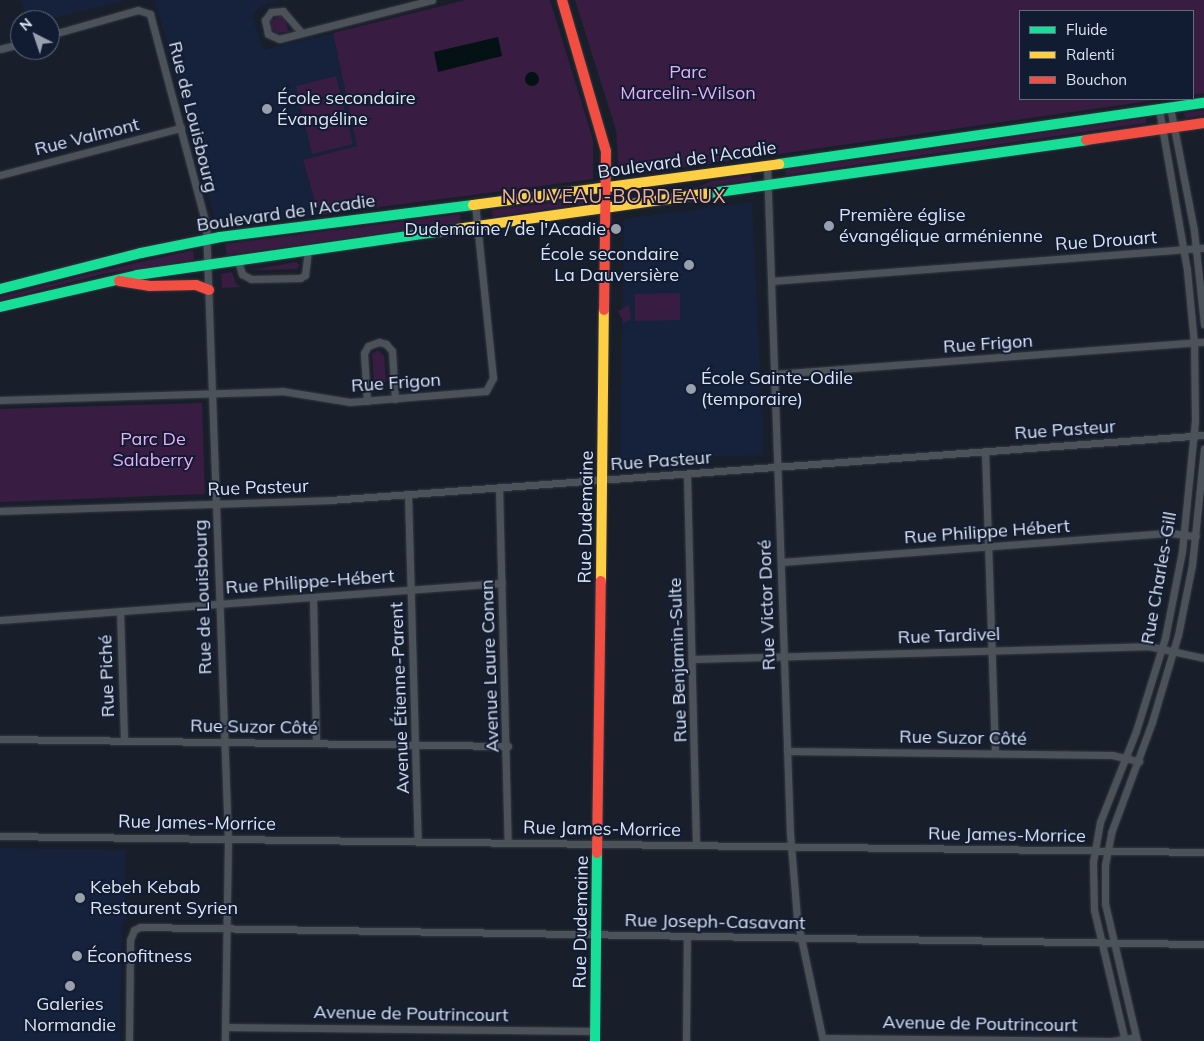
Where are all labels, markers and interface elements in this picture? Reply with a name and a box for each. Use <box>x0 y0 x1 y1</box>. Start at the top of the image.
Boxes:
north arrow <box>10 10 60 60</box>
legend <box>1019 10 1194 100</box>
text: N <box>16 14 36 35</box>
text: Fluide <box>1066 20 1107 39</box>
street label: Rue de Louisbourg <box>164 39 222 195</box>
text: Ralenti <box>1066 45 1115 64</box>
park label: Parc Marcelin-Wilson <box>620 62 756 104</box>
text: Bouchon <box>1066 70 1127 89</box>
place label: École secondaire Évangéline <box>277 88 416 130</box>
marker: École secondaire Évangéline <box>261 103 273 115</box>
street label: Rue Valmont <box>33 114 141 160</box>
street label: Boulevard de l'Acadie <box>596 137 778 183</box>
district label: NOUVEAU-BORDEAUX <box>500 186 728 208</box>
street label: Boulevard de l'Acadie <box>195 190 377 236</box>
place label: Première église évangélique arménienne <box>839 205 1043 248</box>
place label: Dudemaine / de l'Acadie <box>405 218 606 240</box>
marker: Première église évangélique arménienne <box>823 220 835 232</box>
marker: Dudemaine / de l'Acadie <box>610 223 622 235</box>
street label: Rue Drouart <box>1054 227 1158 255</box>
place label: École secondaire La Dauversière <box>540 244 679 286</box>
marker: École secondaire La Dauversière <box>683 259 695 271</box>
street label: Rue Frigon <box>942 330 1034 358</box>
place label: École Sainte-Odile (temporaire) <box>701 368 853 410</box>
street label: Rue Frigon <box>350 369 442 397</box>
marker: École Sainte-Odile (temporaire) <box>685 383 697 395</box>
street label: Rue Pasteur <box>1014 416 1116 444</box>
park label: Parc De Salaberry <box>113 429 193 472</box>
street label: Rue Pasteur <box>610 447 712 475</box>
street label: Rue Dudemaine <box>574 450 598 584</box>
street label: Rue Pasteur <box>207 475 309 501</box>
street label: Rue Charles-Gill <box>1137 510 1181 646</box>
street label: Rue Philippe Hébert <box>903 515 1071 549</box>
street label: Rue de Louisbourg <box>190 519 216 675</box>
street label: Rue Victor Doré <box>754 539 780 671</box>
street label: Rue Philippe-Hébert <box>225 565 395 599</box>
street label: Rue Benjamin-Sulte <box>664 577 692 743</box>
street label: Avenue Laure Conan <box>476 579 504 753</box>
street label: Avenue Étienne-Parent <box>386 602 414 794</box>
street label: Rue Tardivel <box>897 623 1001 649</box>
street label: Rue Piché <box>95 634 119 718</box>
street label: Rue Suzor Côté <box>190 715 318 739</box>
street label: Rue Suzor Côté <box>899 726 1027 750</box>
street label: Rue James-Morrice <box>118 811 276 835</box>
street label: Rue James-Morrice <box>523 817 681 841</box>
street label: Rue James-Morrice <box>928 823 1086 847</box>
street label: Rue Dudemaine <box>569 855 593 989</box>
place label: Kebeh Kebab Restaurent Syrien <box>90 877 238 920</box>
marker: Kebeh Kebab Restaurent Syrien <box>74 892 86 904</box>
street label: Rue Joseph-Casavant <box>624 910 806 934</box>
place label: Éconofitness <box>87 945 192 967</box>
marker: Éconofitness <box>71 950 83 962</box>
marker: Galeries Normandie <box>64 980 76 992</box>
place label: Galeries Normandie <box>24 994 116 1036</box>
street label: Avenue de Poutrincourt <box>313 1001 509 1027</box>
street label: Avenue de Poutrincourt <box>882 1011 1078 1037</box>

